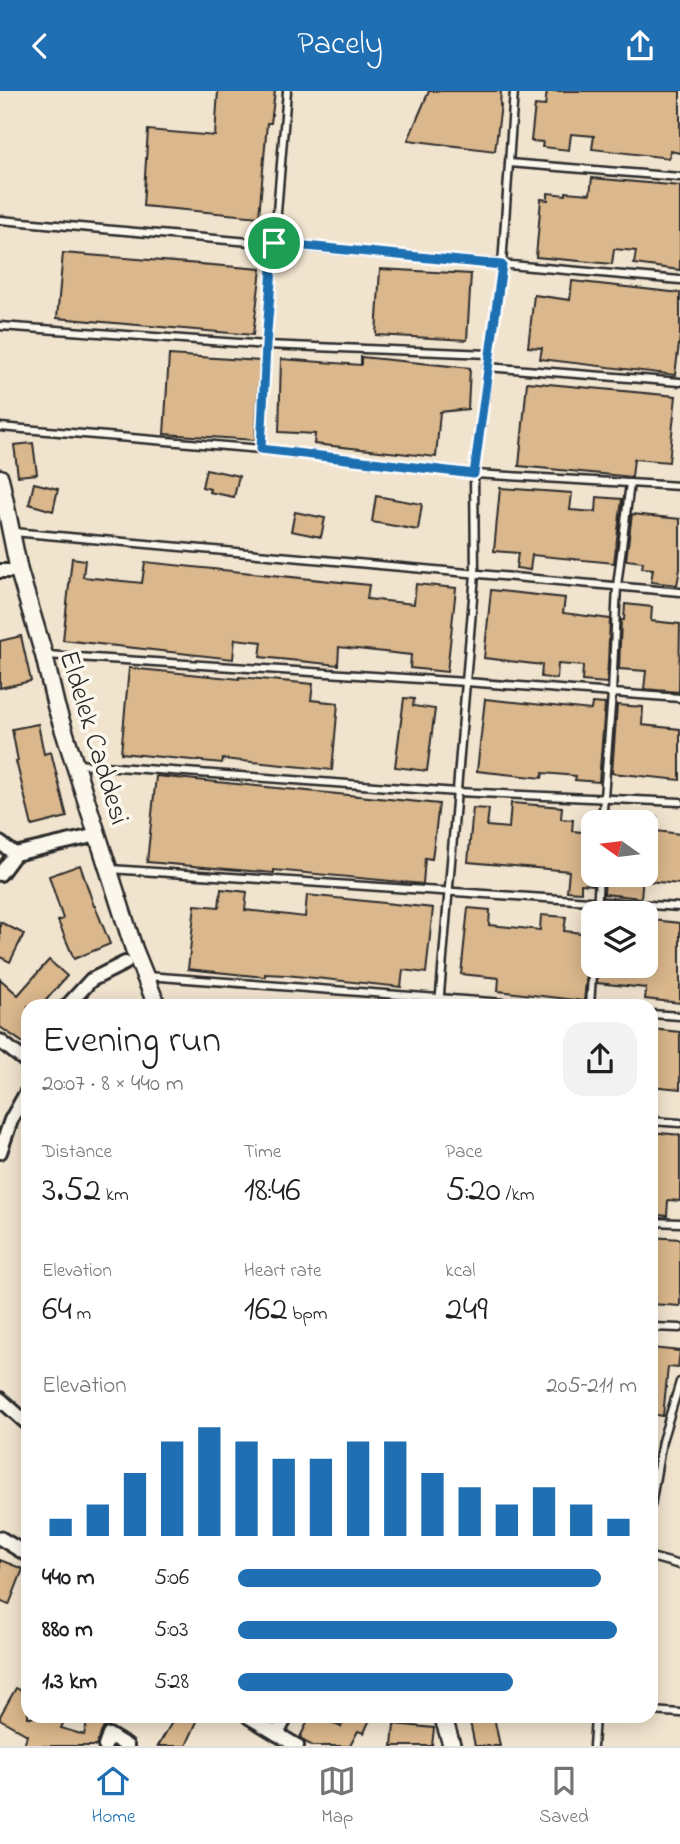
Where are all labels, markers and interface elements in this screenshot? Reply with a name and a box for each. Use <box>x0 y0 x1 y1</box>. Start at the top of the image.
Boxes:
text: Pacely <box>297 22 383 69</box>
icon: back <box>21 27 59 65</box>
icon: share <box>621 27 659 65</box>
pin <box>244 213 304 273</box>
icon: arrive <box>255 224 293 262</box>
street label: Eldelek Caddesi <box>47 646 139 830</box>
north arrow <box>581 810 658 887</box>
map controls <box>581 810 658 978</box>
button: layers <box>581 901 658 978</box>
text: Evening run <box>42 1014 221 1070</box>
button: share <box>563 1022 637 1096</box>
text: 20:07 · 8 × 440 m <box>42 1068 184 1101</box>
text: Distance <box>42 1139 112 1166</box>
text: Time <box>244 1139 281 1166</box>
text: Pace <box>445 1139 482 1166</box>
text: 3.52 <box>42 1166 101 1217</box>
text: 18:46 <box>244 1166 301 1217</box>
text: 5:20 <box>445 1166 501 1217</box>
text: km <box>101 1182 129 1209</box>
text: /km <box>501 1182 535 1209</box>
text: Elevation <box>42 1258 112 1285</box>
text: Heart rate <box>244 1258 322 1285</box>
text: kcal <box>445 1258 476 1285</box>
text: 64 <box>42 1285 72 1336</box>
text: 162 <box>244 1285 288 1336</box>
text: 249 <box>445 1285 488 1336</box>
text: m <box>72 1301 91 1328</box>
text: bpm <box>288 1301 327 1328</box>
text: Elevation <box>42 1370 127 1403</box>
text: 205–211 m <box>546 1370 637 1403</box>
text: 440 m <box>42 1562 95 1595</box>
text: 5:06 <box>154 1562 189 1595</box>
text: 880 m <box>42 1614 93 1647</box>
text: 5:03 <box>154 1614 189 1647</box>
text: 1.3 km <box>42 1666 97 1699</box>
text: 5:28 <box>154 1666 189 1699</box>
tab: Home <box>91 1762 136 1831</box>
tab: Map <box>318 1762 356 1831</box>
tab: Saved <box>539 1762 589 1831</box>

